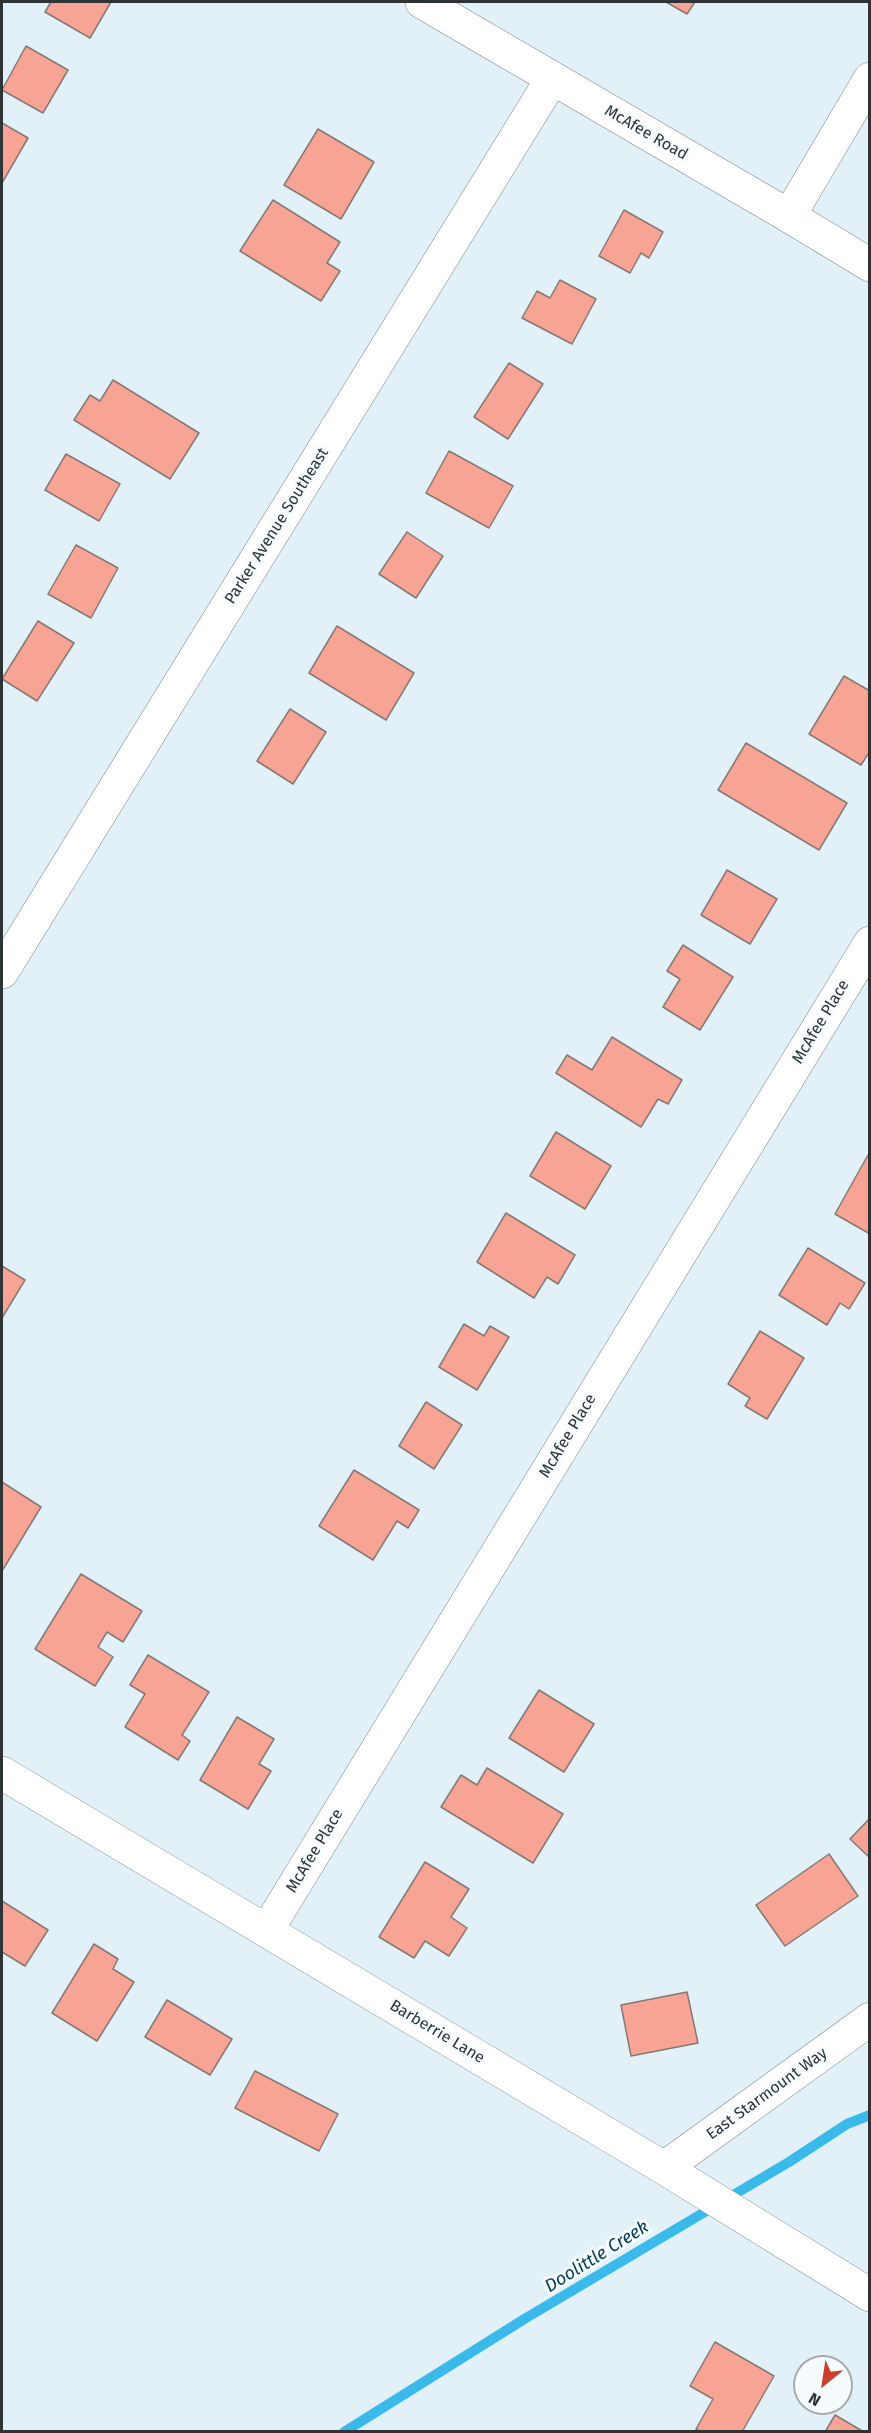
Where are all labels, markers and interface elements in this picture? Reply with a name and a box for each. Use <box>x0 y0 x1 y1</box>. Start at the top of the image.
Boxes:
street label: McAfee Road <box>601 101 691 165</box>
street label: Parker Avenue Southeast <box>221 444 333 608</box>
street label: McAfee Place <box>788 976 854 1068</box>
street label: McAfee Place <box>535 1390 601 1482</box>
street label: McAfee Place <box>282 1805 348 1897</box>
street label: Barberrie Lane <box>386 1996 488 2068</box>
street label: East Starmount Way <box>703 2044 831 2144</box>
water label: Doolittle Creek <box>541 2216 653 2298</box>
north arrow <box>793 2355 853 2415</box>
text: N <box>805 2388 824 2410</box>

